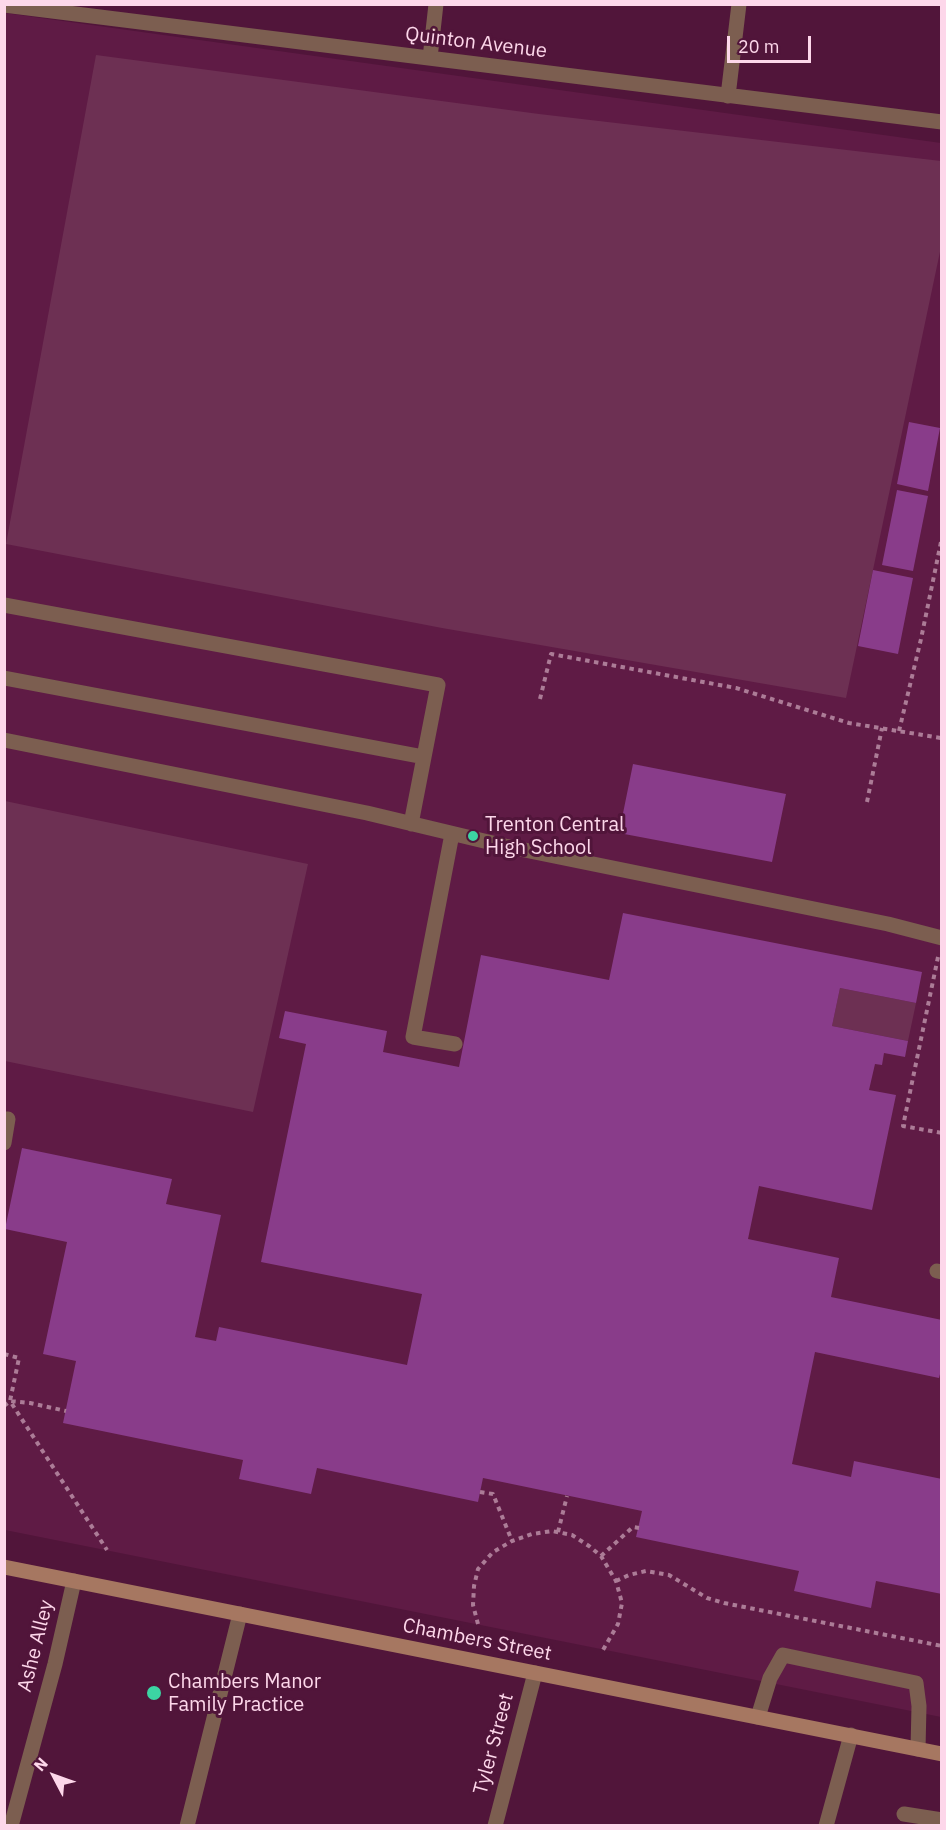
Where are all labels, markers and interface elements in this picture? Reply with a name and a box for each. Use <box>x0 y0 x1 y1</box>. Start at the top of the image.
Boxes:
street label: Quinton Avenue <box>404 22 548 64</box>
scale bar <box>730 24 814 62</box>
text: 20 m <box>738 35 780 58</box>
place label: Trenton Central High School <box>485 813 624 860</box>
marker: Trenton Central High School <box>466 829 480 843</box>
street label: Ashe Alley <box>13 1597 59 1695</box>
street label: Chambers Street <box>401 1614 553 1666</box>
place label: Chambers Manor Family Practice <box>168 1670 321 1717</box>
marker: Chambers Manor Family Practice <box>145 1684 163 1702</box>
street label: Tyler Street <box>469 1691 519 1797</box>
north arrow <box>24 1746 84 1806</box>
text: N <box>29 1753 52 1775</box>

